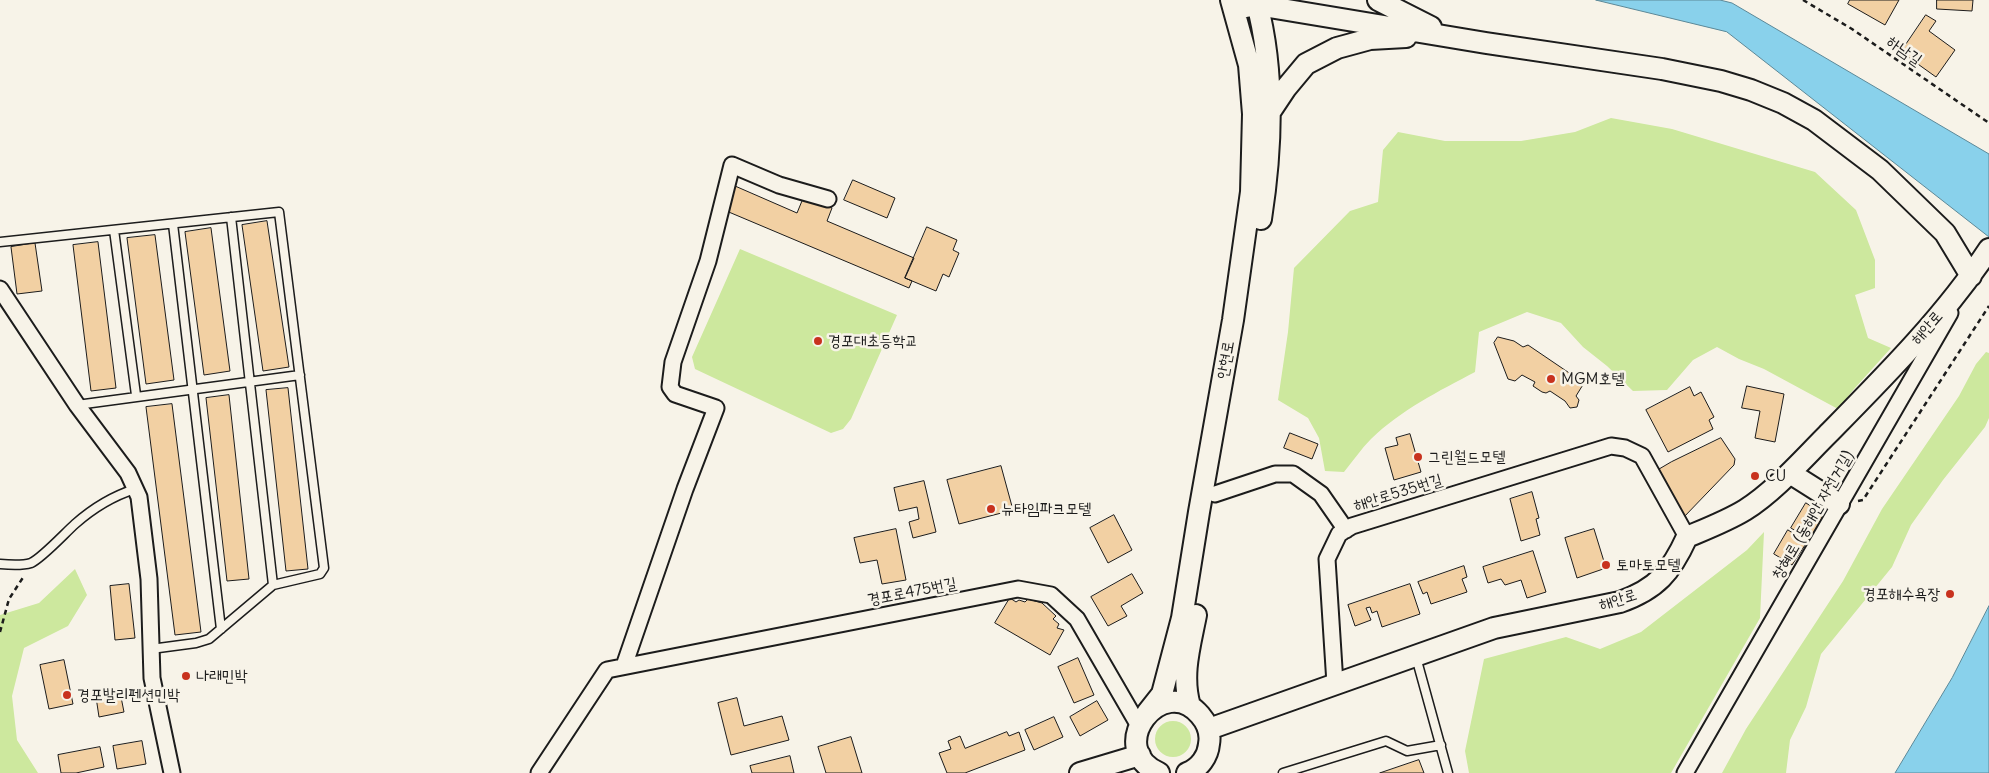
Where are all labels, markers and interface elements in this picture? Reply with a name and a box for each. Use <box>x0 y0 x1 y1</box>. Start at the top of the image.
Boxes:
street label: 하남길 <box>1883 32 1925 70</box>
street label: 해안로 <box>1907 307 1947 349</box>
place label: 경포대초등학교 <box>828 331 918 351</box>
marker: 경포대초등학교 <box>812 335 824 347</box>
street label: 안현로 <box>1213 339 1239 381</box>
place label: MGM호텔 <box>1561 369 1624 389</box>
marker: MGM호텔 <box>1545 373 1557 385</box>
place label: 그린월드모텔 <box>1428 447 1505 467</box>
street label: 창혜로 (동해안 자전거길) <box>1768 447 1858 583</box>
marker: 그린월드모텔 <box>1412 451 1424 463</box>
place label: CU <box>1765 466 1786 486</box>
street label: 해안로535번길 <box>1351 470 1445 516</box>
marker: CU <box>1749 470 1761 482</box>
place label: 뉴타임파크모텔 <box>1001 499 1091 519</box>
marker: 뉴타임파크모텔 <box>985 503 997 515</box>
place label: 토마토모텔 <box>1616 555 1680 575</box>
marker: 토마토모텔 <box>1600 559 1612 571</box>
street label: 경포로475번길 <box>866 574 958 610</box>
place label: 경포해수욕장 <box>1863 584 1940 604</box>
street label: 해안로 <box>1597 585 1639 615</box>
marker: 경포해수욕장 <box>1944 588 1956 600</box>
place label: 나래민박 <box>196 666 248 686</box>
marker: 나래민박 <box>180 670 192 682</box>
place label: 경포발리펜션민박 <box>77 685 180 705</box>
marker: 경포발리펜션민박 <box>61 689 73 701</box>

